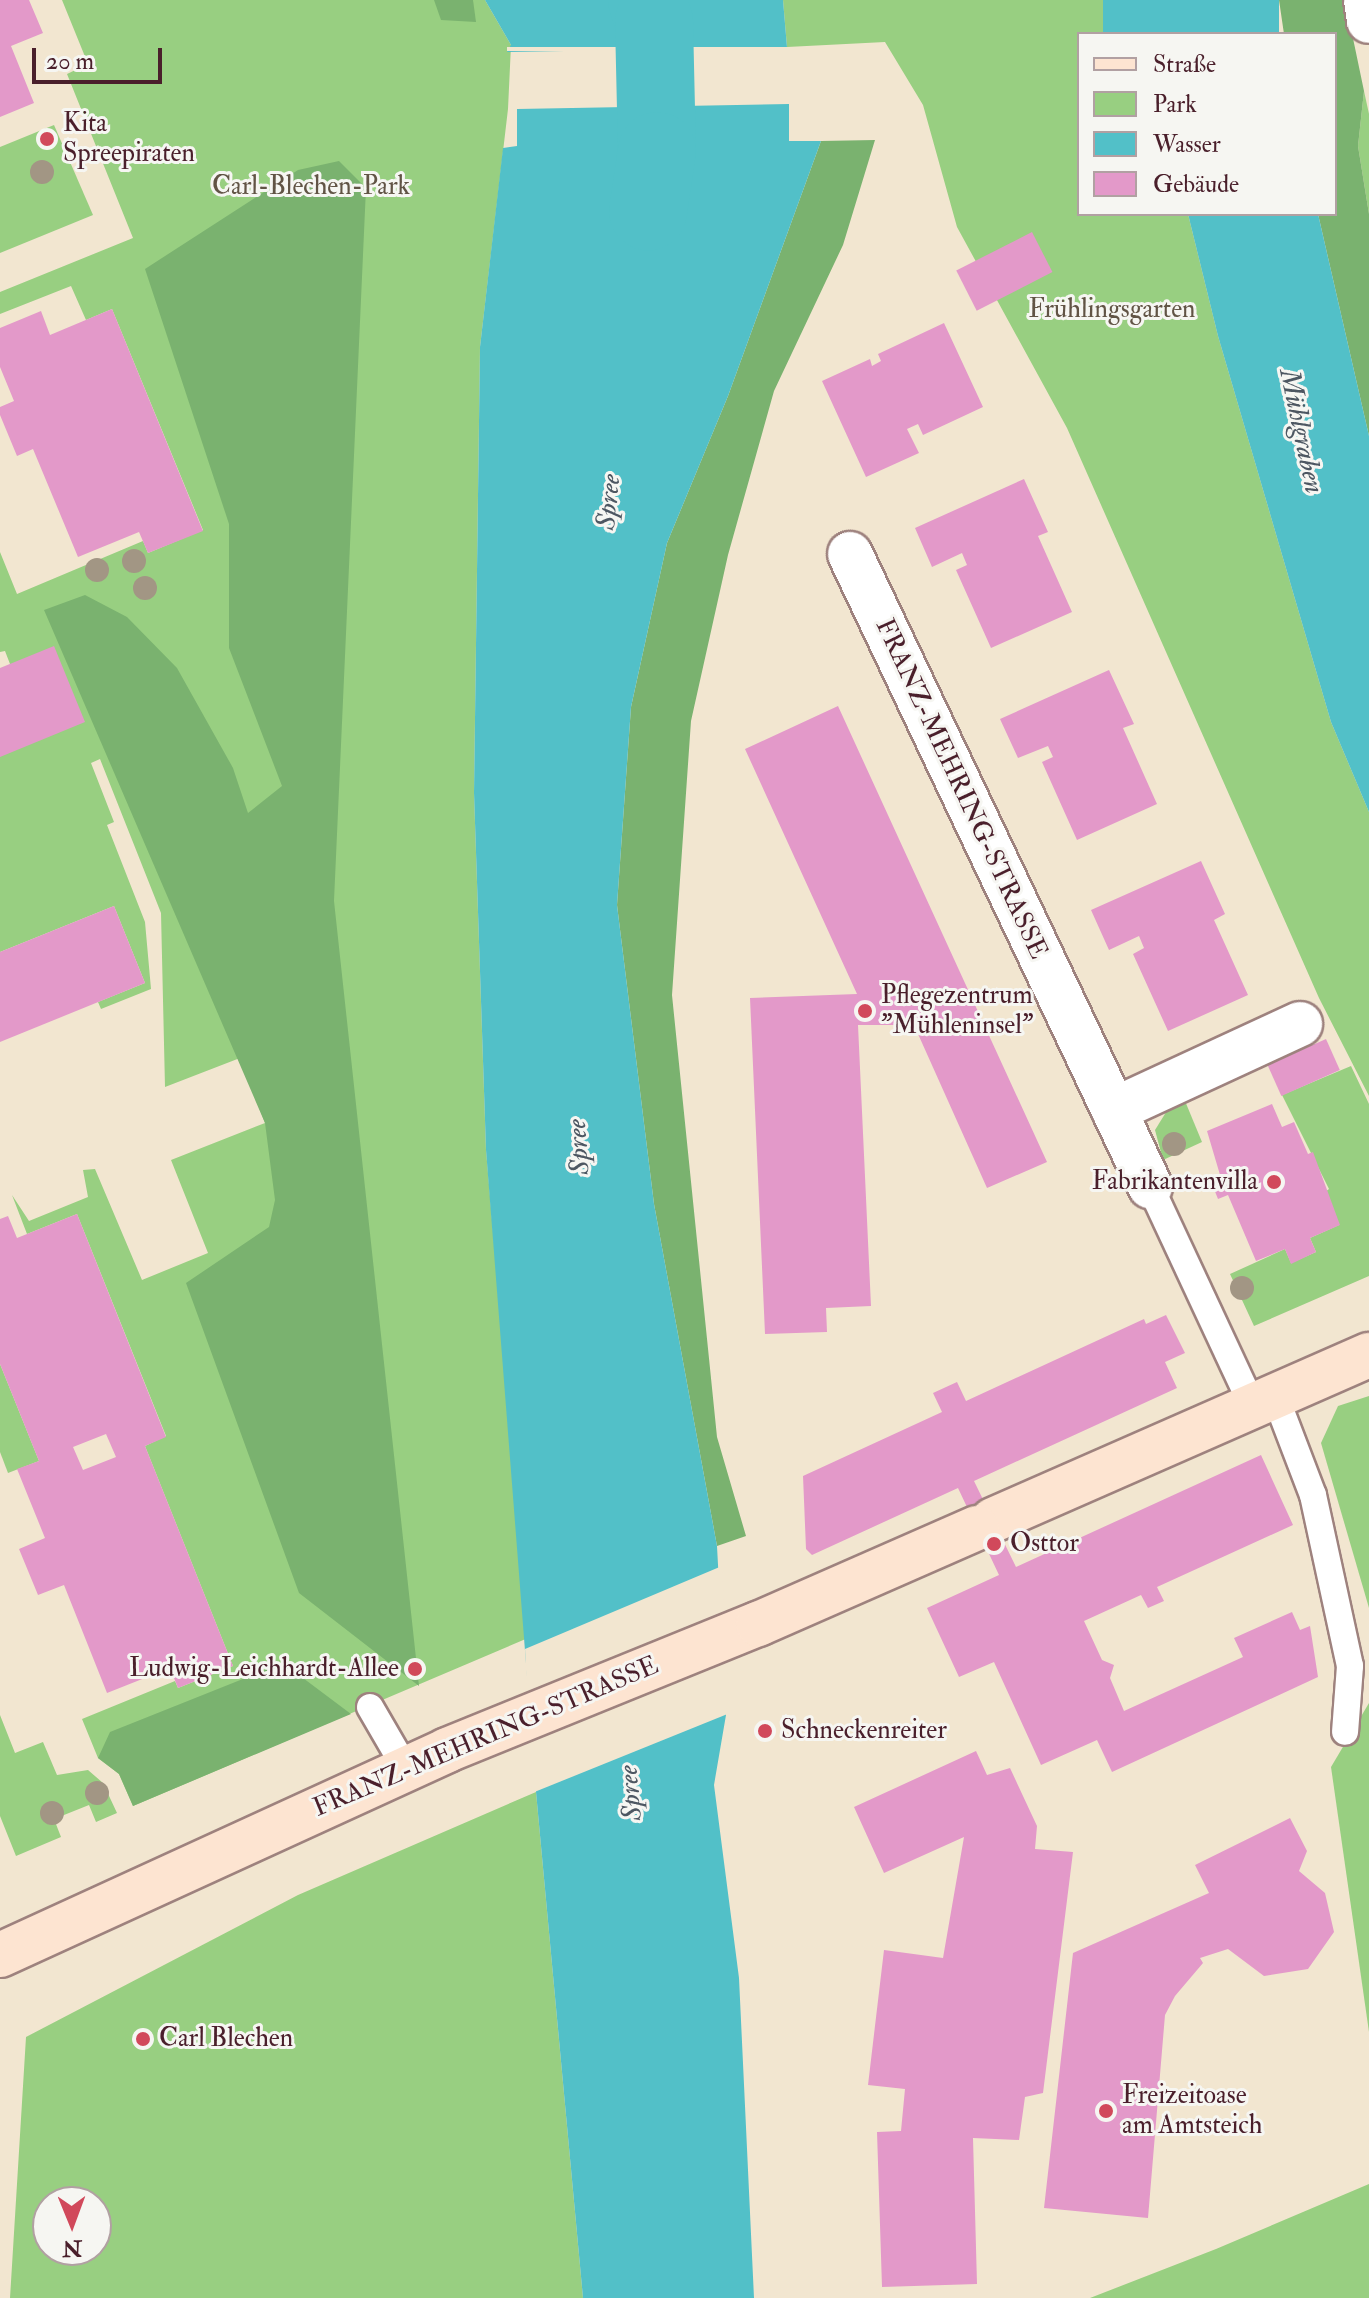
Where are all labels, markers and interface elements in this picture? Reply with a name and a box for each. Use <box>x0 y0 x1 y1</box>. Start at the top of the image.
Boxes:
scale bar <box>36 32 166 82</box>
legend <box>1077 32 1337 216</box>
text: 20 m <box>46 46 94 77</box>
text: Straße <box>1153 49 1216 80</box>
text: Park <box>1153 89 1197 120</box>
place label: Kita Spreepiraten <box>63 108 195 170</box>
text: Wasser <box>1153 129 1221 160</box>
marker: Kita Spreepiraten <box>38 130 56 148</box>
text: Gebäude <box>1153 169 1239 200</box>
park label: Carl-Blechen-Park <box>212 171 410 203</box>
park label: Frühlingsgarten <box>1028 294 1196 326</box>
water label: Mühlgraben <box>1271 366 1331 496</box>
water label: Spree <box>589 473 629 531</box>
street label: FRANZ-MEHRING-STRASSE <box>868 614 1054 964</box>
place label: Pflegezentrum "Mühleninsel" <box>881 980 1033 1042</box>
marker: Pflegezentrum "Mühleninsel" <box>856 1002 874 1020</box>
water label: Spree <box>560 1118 598 1176</box>
place label: Fabrikantenvilla <box>1092 1166 1258 1198</box>
marker: Fabrikantenvilla <box>1265 1173 1283 1191</box>
place label: Osttor <box>1010 1528 1079 1560</box>
marker: Osttor <box>985 1535 1003 1553</box>
street label: FRANZ-MEHRING-STRASSE <box>309 1650 663 1824</box>
place label: Ludwig-Leichhardt-Allee <box>129 1653 399 1685</box>
marker: Ludwig-Leichhardt-Allee <box>406 1660 424 1678</box>
place label: Schneckenreiter <box>781 1715 947 1747</box>
marker: Schneckenreiter <box>756 1722 774 1740</box>
water label: Spree <box>612 1764 650 1822</box>
place label: Carl Blechen <box>159 2023 293 2055</box>
marker: Carl Blechen <box>134 2030 152 2048</box>
place label: Freizeitoase am Amtsteich <box>1122 2080 1262 2142</box>
marker: Freizeitoase am Amtsteich <box>1097 2102 1115 2120</box>
north arrow <box>32 2186 112 2266</box>
text: N <box>62 2234 82 2262</box>

